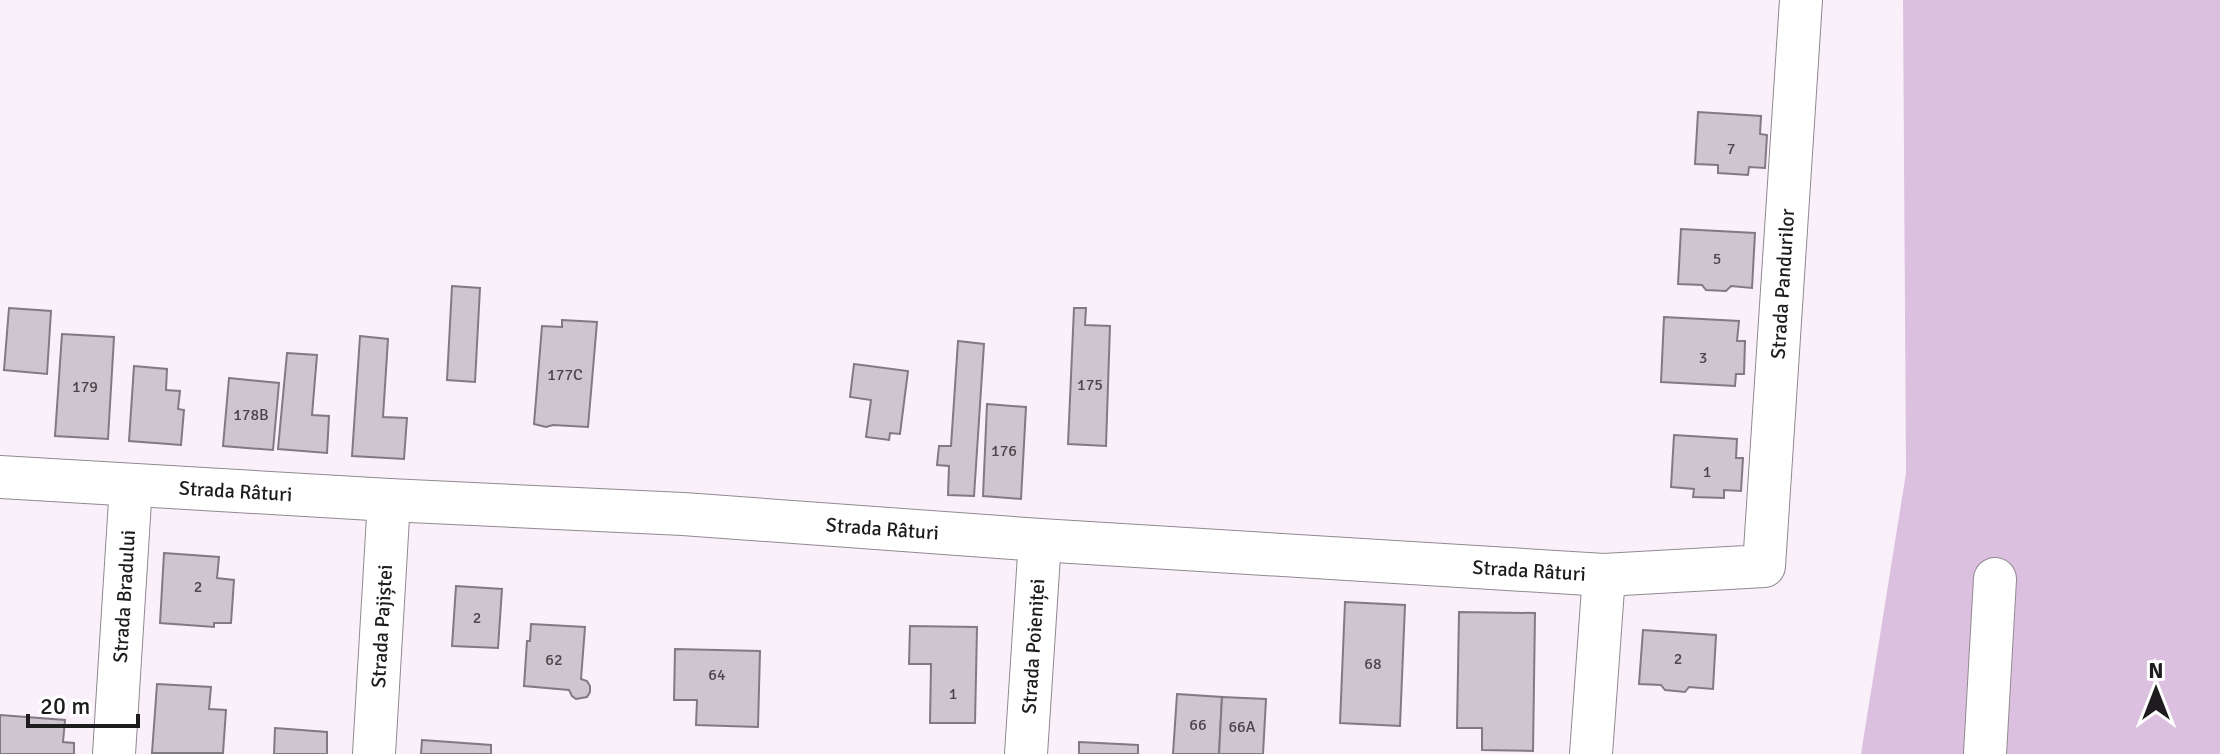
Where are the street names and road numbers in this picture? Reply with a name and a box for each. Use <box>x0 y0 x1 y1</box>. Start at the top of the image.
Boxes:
street label: Strada Pandurilor <box>1765 207 1800 360</box>
street label: Strada Râturi <box>178 475 293 507</box>
street label: Strada Râturi <box>825 512 940 545</box>
street label: Strada Bradului <box>107 529 141 664</box>
street label: Strada Râturi <box>1472 554 1587 586</box>
street label: Strada Pajiștei <box>365 564 398 689</box>
street label: Strada Poieniței <box>1016 578 1050 715</box>

